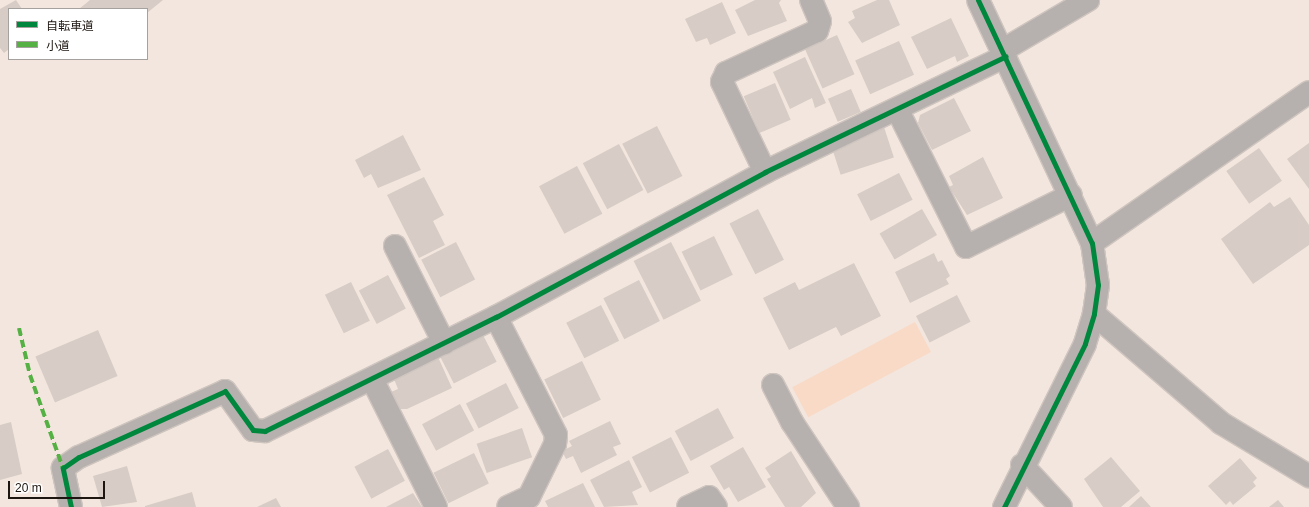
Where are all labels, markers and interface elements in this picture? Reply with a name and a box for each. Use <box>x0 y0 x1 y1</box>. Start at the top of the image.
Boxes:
legend <box>8 8 148 60</box>
text: 自転車道 <box>46 19 94 33</box>
text: 小道 <box>46 39 70 53</box>
scale bar <box>10 473 107 499</box>
text: 20 m <box>15 481 42 495</box>

